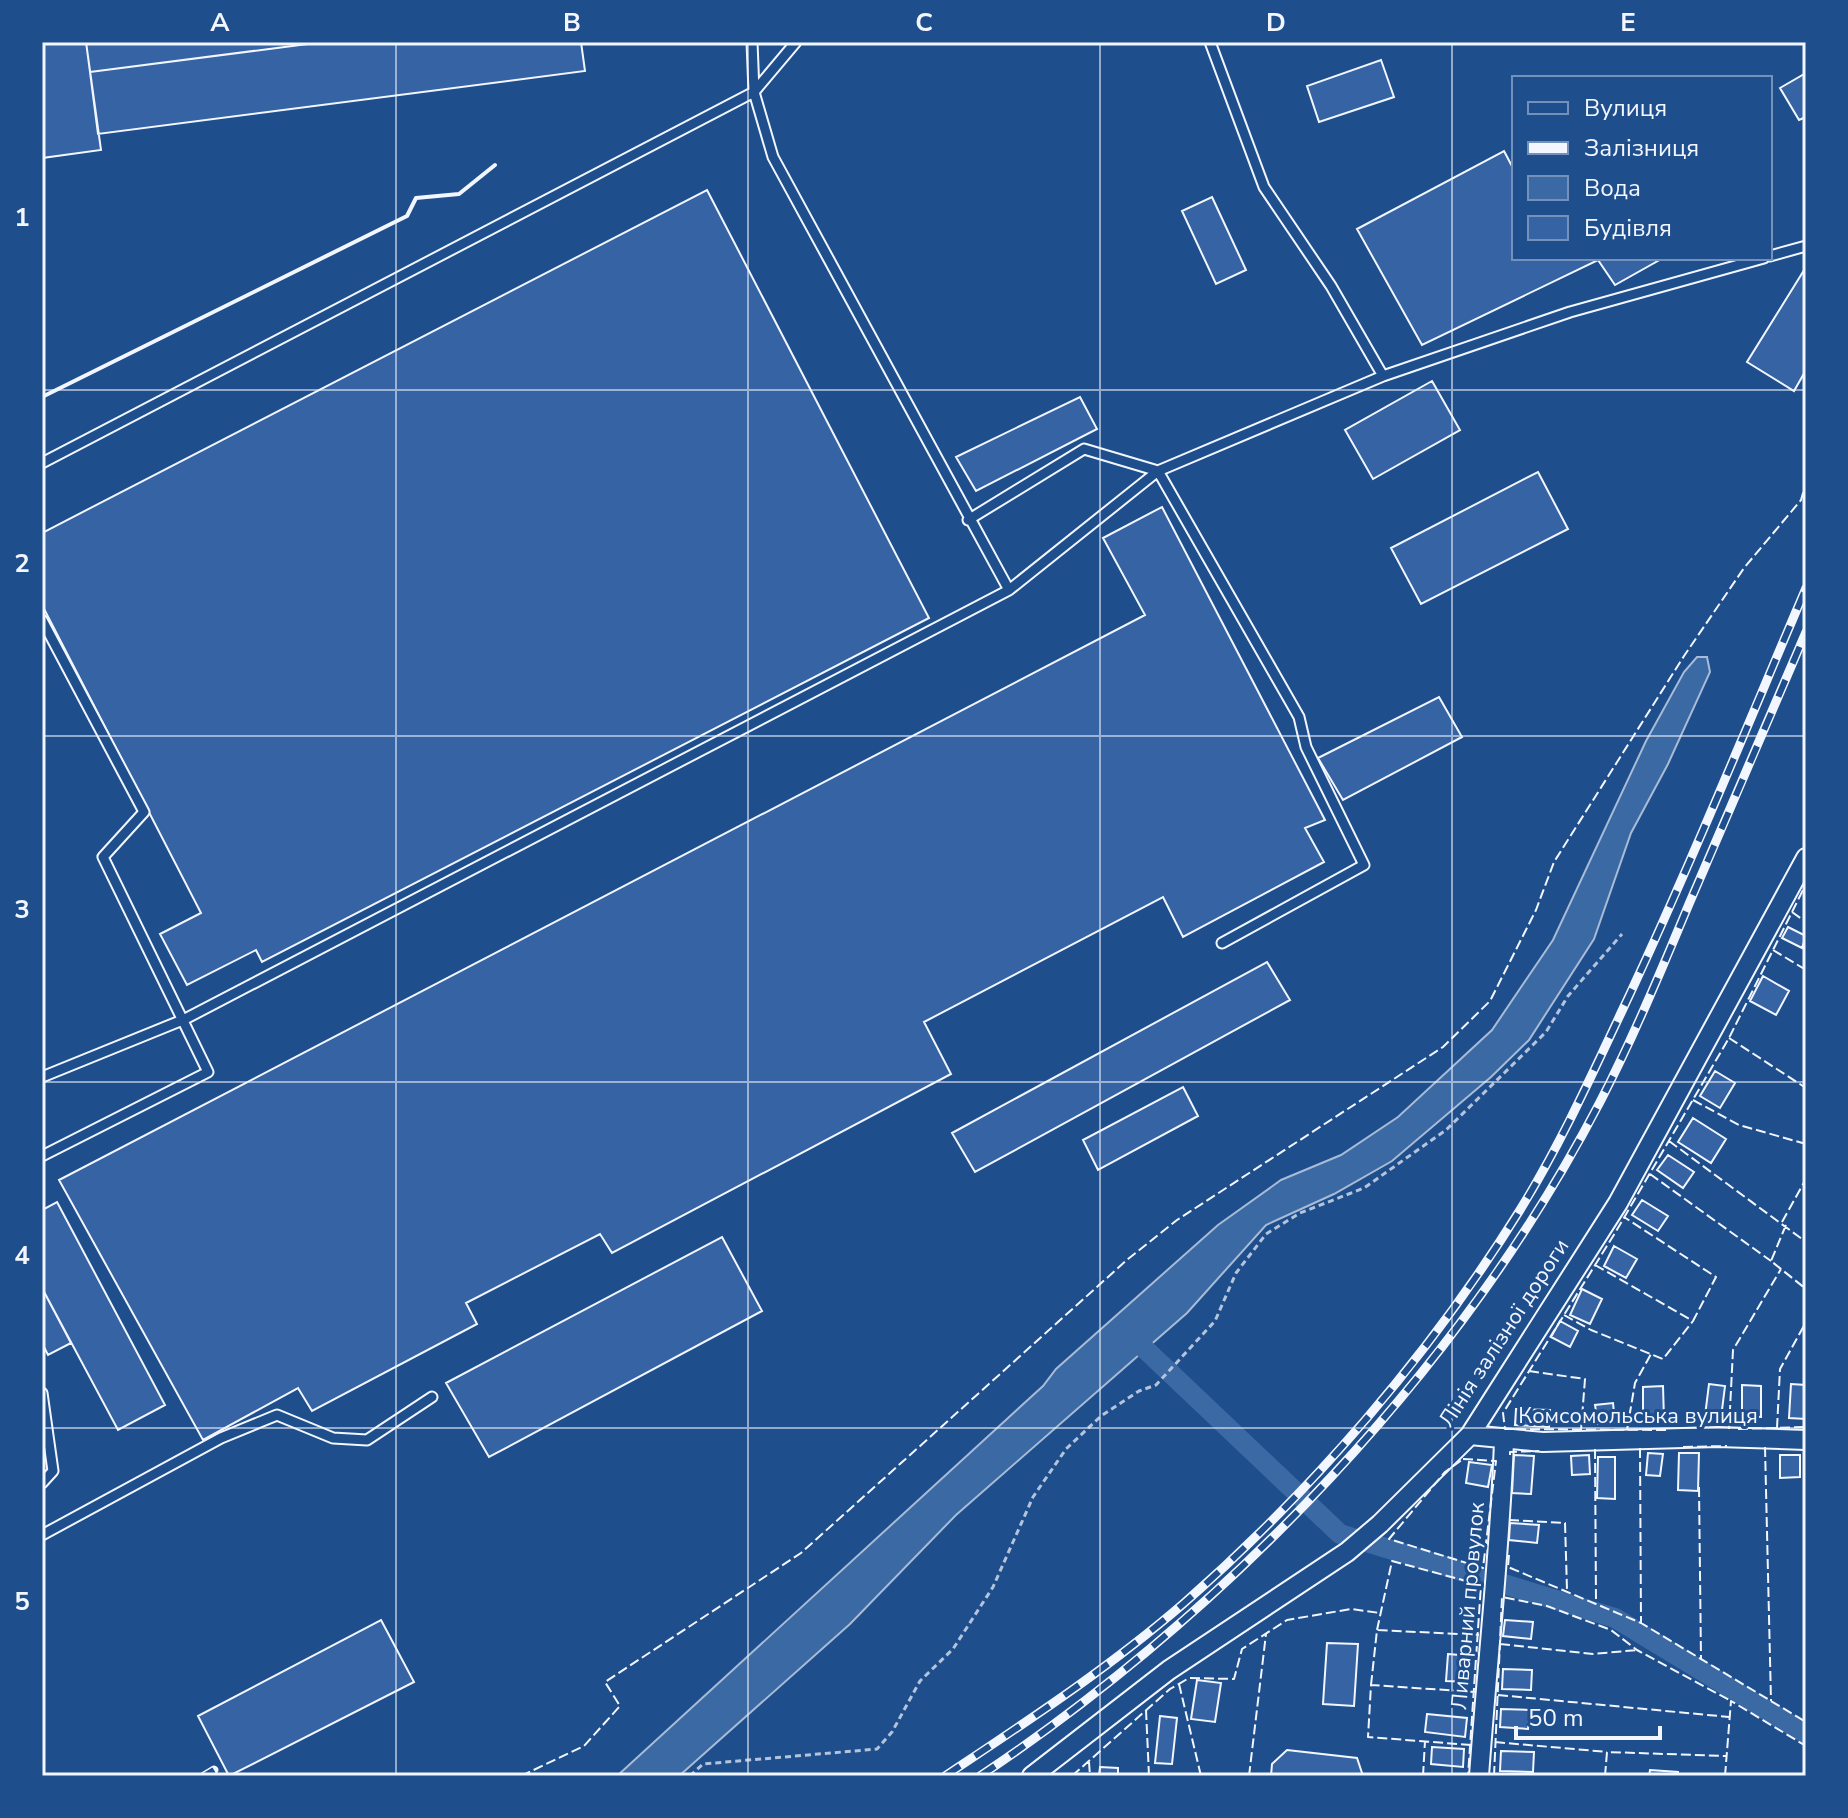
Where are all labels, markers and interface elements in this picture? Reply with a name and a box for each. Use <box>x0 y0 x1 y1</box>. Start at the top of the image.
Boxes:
text: A <box>210 5 230 40</box>
text: B <box>563 5 581 40</box>
text: C <box>915 5 933 40</box>
text: D <box>1266 5 1286 40</box>
text: E <box>1620 5 1636 40</box>
legend <box>1512 76 1772 260</box>
text: Вулиця <box>1584 92 1667 124</box>
text: Залізниця <box>1584 132 1699 164</box>
text: Вода <box>1584 172 1641 204</box>
text: 1 <box>14 200 30 235</box>
text: Будівля <box>1584 212 1672 244</box>
text: 2 <box>14 546 30 581</box>
text: 3 <box>14 892 30 927</box>
street label: Лінія залізної дороги <box>1432 1233 1576 1433</box>
text: 4 <box>14 1238 30 1273</box>
street label: Комсомольська вулиця <box>1518 1401 1758 1431</box>
street label: Ливарний провулок <box>1444 1501 1492 1711</box>
text: 5 <box>14 1584 30 1619</box>
scale bar <box>1516 1690 1660 1740</box>
text: 50 m <box>1528 1702 1584 1734</box>

